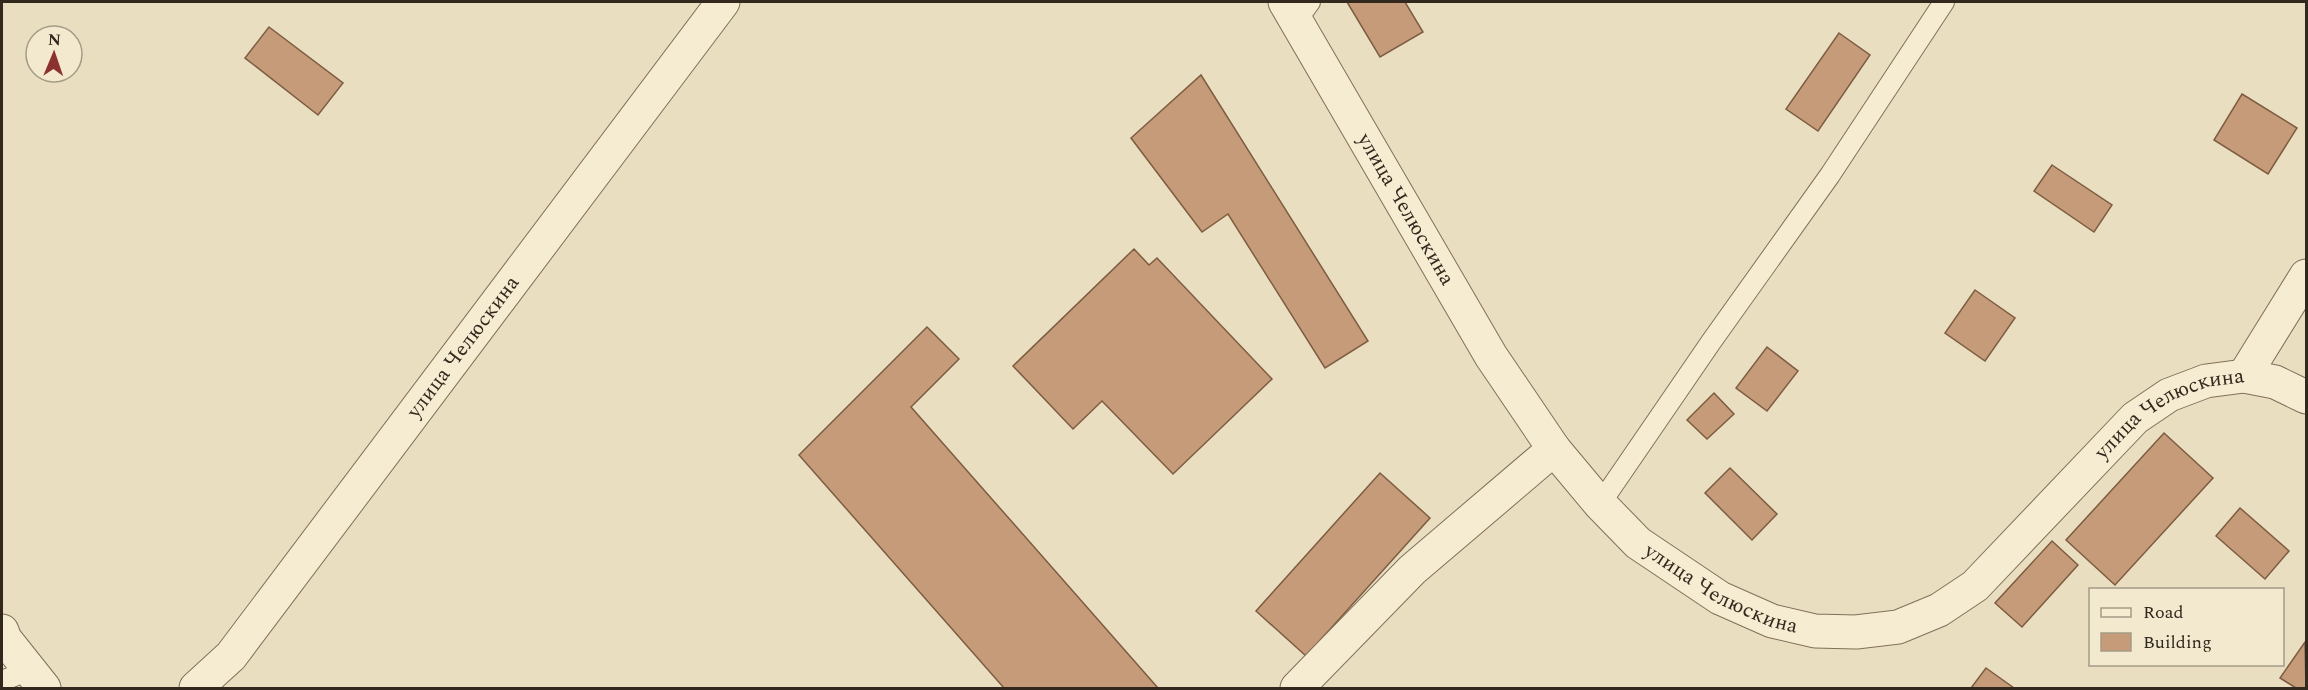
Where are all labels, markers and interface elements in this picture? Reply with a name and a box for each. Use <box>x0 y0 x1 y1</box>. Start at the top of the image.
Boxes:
north arrow <box>24 24 84 84</box>
text: N <box>48 28 61 52</box>
street label: улица Челюскина <box>1348 126 1463 292</box>
street label: улица Челюскина <box>398 268 528 426</box>
street label: улица Челюскина <box>2086 360 2247 468</box>
street label: улица Челюскина <box>1637 535 1802 643</box>
legend <box>2089 588 2284 666</box>
text: Road <box>2143 599 2184 626</box>
text: Building <box>2143 629 2212 656</box>

